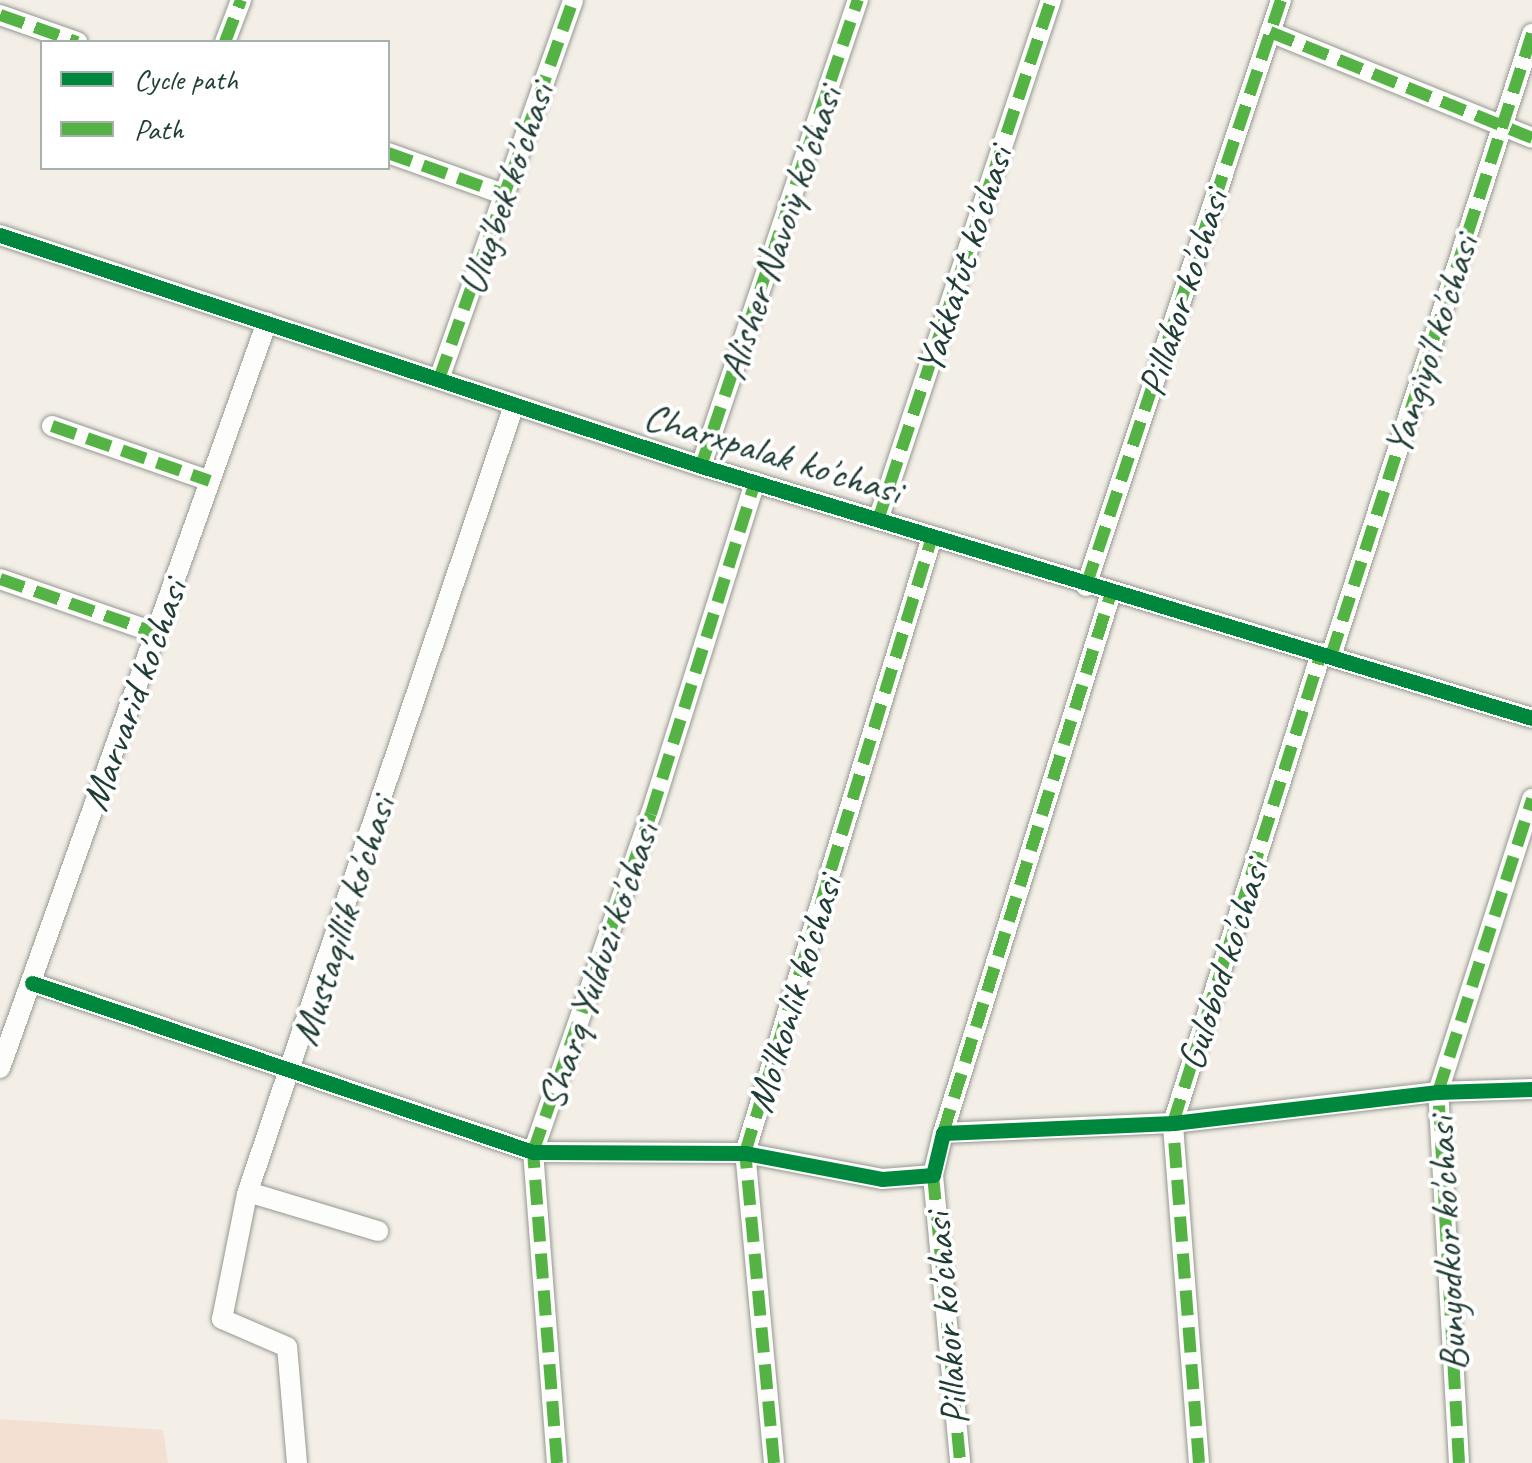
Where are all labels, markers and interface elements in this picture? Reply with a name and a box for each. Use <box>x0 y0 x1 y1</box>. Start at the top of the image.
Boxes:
legend <box>40 40 390 170</box>
text: Cycle path <box>134 60 238 98</box>
street label: Ulug'bek ko'chasi <box>447 77 565 301</box>
street label: Alisher Navoiy ko'chasi <box>707 80 853 386</box>
text: Path <box>134 110 183 148</box>
street label: Yakkatut ko'chasi <box>905 140 1023 380</box>
street label: Pillakor ko'chasi <box>1127 184 1239 402</box>
street label: Yangiyo'l ko'chasi <box>1373 229 1489 461</box>
street label: Charxpalak ko'chasi <box>639 391 907 515</box>
street label: Marvarid ko'chasi <box>70 573 198 817</box>
street label: Mustaqillik ko'chasi <box>280 791 406 1051</box>
street label: Sharq Yulduzi ko'chasi <box>526 816 670 1116</box>
street label: Gulobod ko'chasi <box>1167 854 1279 1076</box>
street label: Mo'lkonlik ko'chasi <box>735 870 853 1118</box>
street label: Bunyodkor ko'chasi <box>1416 1116 1478 1372</box>
street label: Pillakor ko'chasi <box>913 1211 979 1427</box>

